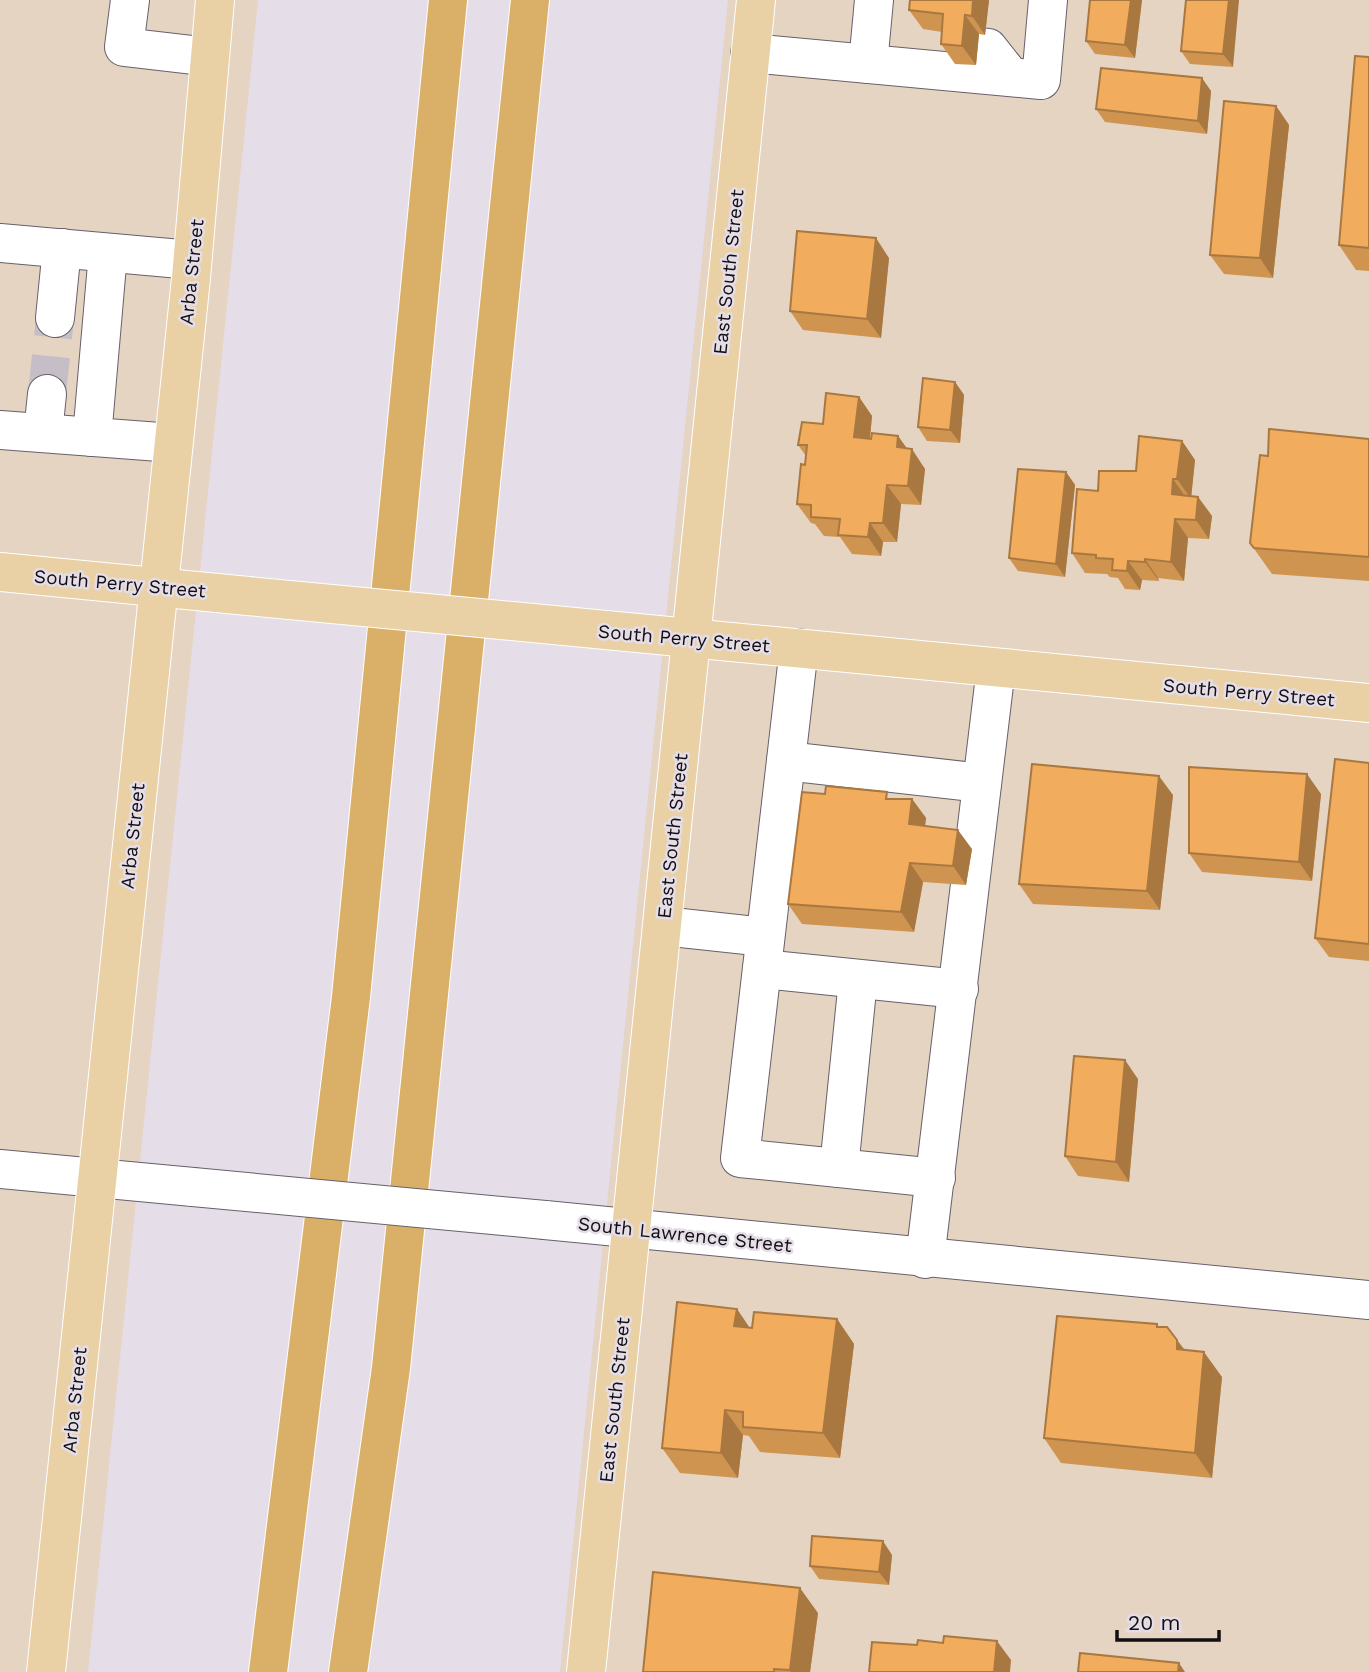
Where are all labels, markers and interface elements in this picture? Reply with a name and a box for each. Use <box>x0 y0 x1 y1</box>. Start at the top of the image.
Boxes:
street label: East South Street <box>708 188 749 356</box>
street label: Arba Street <box>175 218 208 326</box>
street label: South Perry Street <box>33 565 207 602</box>
street label: South Perry Street <box>597 620 771 657</box>
street label: South Perry Street <box>1162 674 1336 711</box>
street label: East South Street <box>652 752 693 920</box>
street label: Arba Street <box>116 782 149 890</box>
street label: South Lawrence Street <box>577 1212 793 1257</box>
street label: East South Street <box>594 1316 635 1484</box>
street label: Arba Street <box>58 1346 91 1454</box>
scale bar <box>1117 1598 1218 1642</box>
text: 20 m <box>1128 1610 1180 1635</box>

